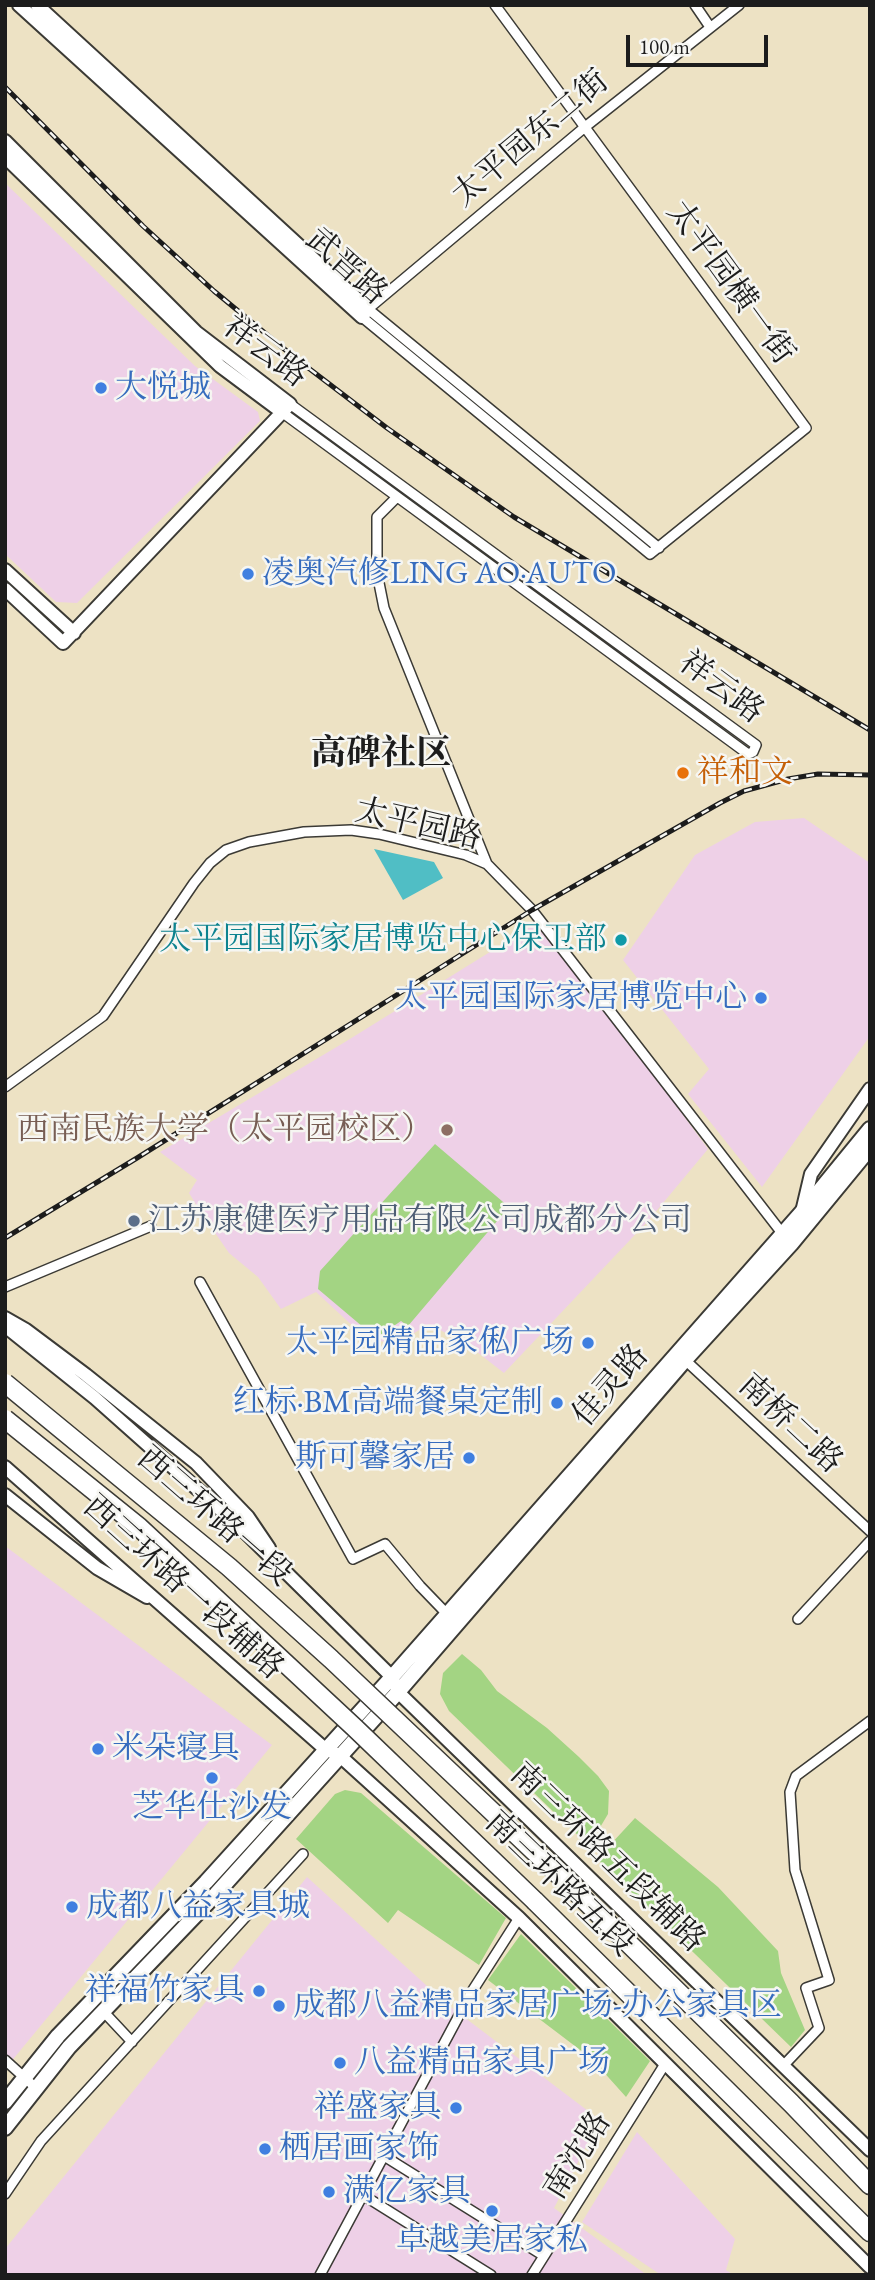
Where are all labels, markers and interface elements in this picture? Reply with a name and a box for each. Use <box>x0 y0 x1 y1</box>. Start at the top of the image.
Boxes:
scale bar <box>630 21 772 65</box>
text: 100 m <box>639 33 690 60</box>
street label: 太平园东二街 <box>445 63 617 215</box>
street label: 太平园横一街 <box>658 194 802 372</box>
street label: 武晋路 <box>297 221 395 313</box>
street label: 祥云路 <box>215 308 315 396</box>
place label: 大悦城 <box>115 369 211 407</box>
marker: 大悦城 <box>93 380 109 396</box>
place label: 凌奥汽修LING AO·AUTO <box>262 555 616 593</box>
marker: 凌奥汽修LING AO·AUTO <box>240 566 256 582</box>
street label: 祥云路 <box>671 644 771 732</box>
district label: 高碑社区 <box>311 733 451 775</box>
place label: 祥和文 <box>697 754 793 792</box>
marker: 祥和文 <box>675 765 691 781</box>
street label: 太平园路 <box>351 792 485 858</box>
place label: 太平园国际家居博览中心保卫部 <box>159 921 607 959</box>
marker: 太平园国际家居博览中心保卫部 <box>613 932 629 948</box>
place label: 太平园国际家居博览中心 <box>395 979 747 1017</box>
marker: 太平园国际家居博览中心 <box>753 990 769 1006</box>
place label: 西南民族大学（太平园校区） <box>17 1111 433 1149</box>
marker: 西南民族大学（太平园校区） <box>439 1122 455 1138</box>
place label: 江苏康健医疗用品有限公司成都分公司 <box>148 1202 692 1240</box>
marker: 江苏康健医疗用品有限公司成都分公司 <box>126 1213 142 1229</box>
place label: 太平园精品家俬广场 <box>286 1324 574 1362</box>
marker: 太平园精品家俬广场 <box>580 1335 596 1351</box>
street label: 佳灵路 <box>565 1337 657 1435</box>
street label: 南桥二路 <box>730 1366 850 1482</box>
place label: 红标·BM高端餐桌定制 <box>233 1384 543 1422</box>
marker: 红标·BM高端餐桌定制 <box>549 1395 565 1411</box>
place label: 斯可馨家居 <box>295 1439 455 1477</box>
street label: 西三环路一段 <box>129 1440 299 1594</box>
marker: 斯可馨家居 <box>461 1450 477 1466</box>
street label: 西三环路一段辅路 <box>75 1488 291 1688</box>
place label: 米朵寝具 <box>112 1730 240 1768</box>
marker: 米朵寝具 <box>90 1741 106 1757</box>
street label: 南三环路五段辅路 <box>502 1755 712 1961</box>
marker: 芝华仕沙发 <box>204 1770 220 1786</box>
place label: 芝华仕沙发 <box>132 1789 292 1827</box>
street label: 南三环路五段 <box>477 1804 641 1964</box>
place label: 成都八益家具城 <box>86 1888 310 1926</box>
marker: 成都八益家具城 <box>64 1899 80 1915</box>
place label: 祥福竹家具 <box>85 1972 245 2010</box>
marker: 祥福竹家具 <box>251 1983 267 1999</box>
place label: 成都八益精品家居广场-办公家具区 <box>293 1987 782 2025</box>
marker: 成都八益精品家居广场-办公家具区 <box>271 1998 287 2014</box>
place label: 八益精品家具广场 <box>354 2044 610 2082</box>
marker: 八益精品家具广场 <box>332 2055 348 2071</box>
place label: 祥盛家具 <box>314 2089 442 2127</box>
marker: 祥盛家具 <box>448 2100 464 2116</box>
street label: 南沈路 <box>536 2105 620 2207</box>
place label: 栖居画家饰 <box>279 2130 439 2168</box>
marker: 栖居画家饰 <box>257 2141 273 2157</box>
place label: 满亿家具 <box>343 2173 471 2211</box>
marker: 满亿家具 <box>321 2184 337 2200</box>
marker: 卓越美居家私 <box>484 2203 500 2219</box>
place label: 卓越美居家私 <box>396 2222 588 2260</box>

